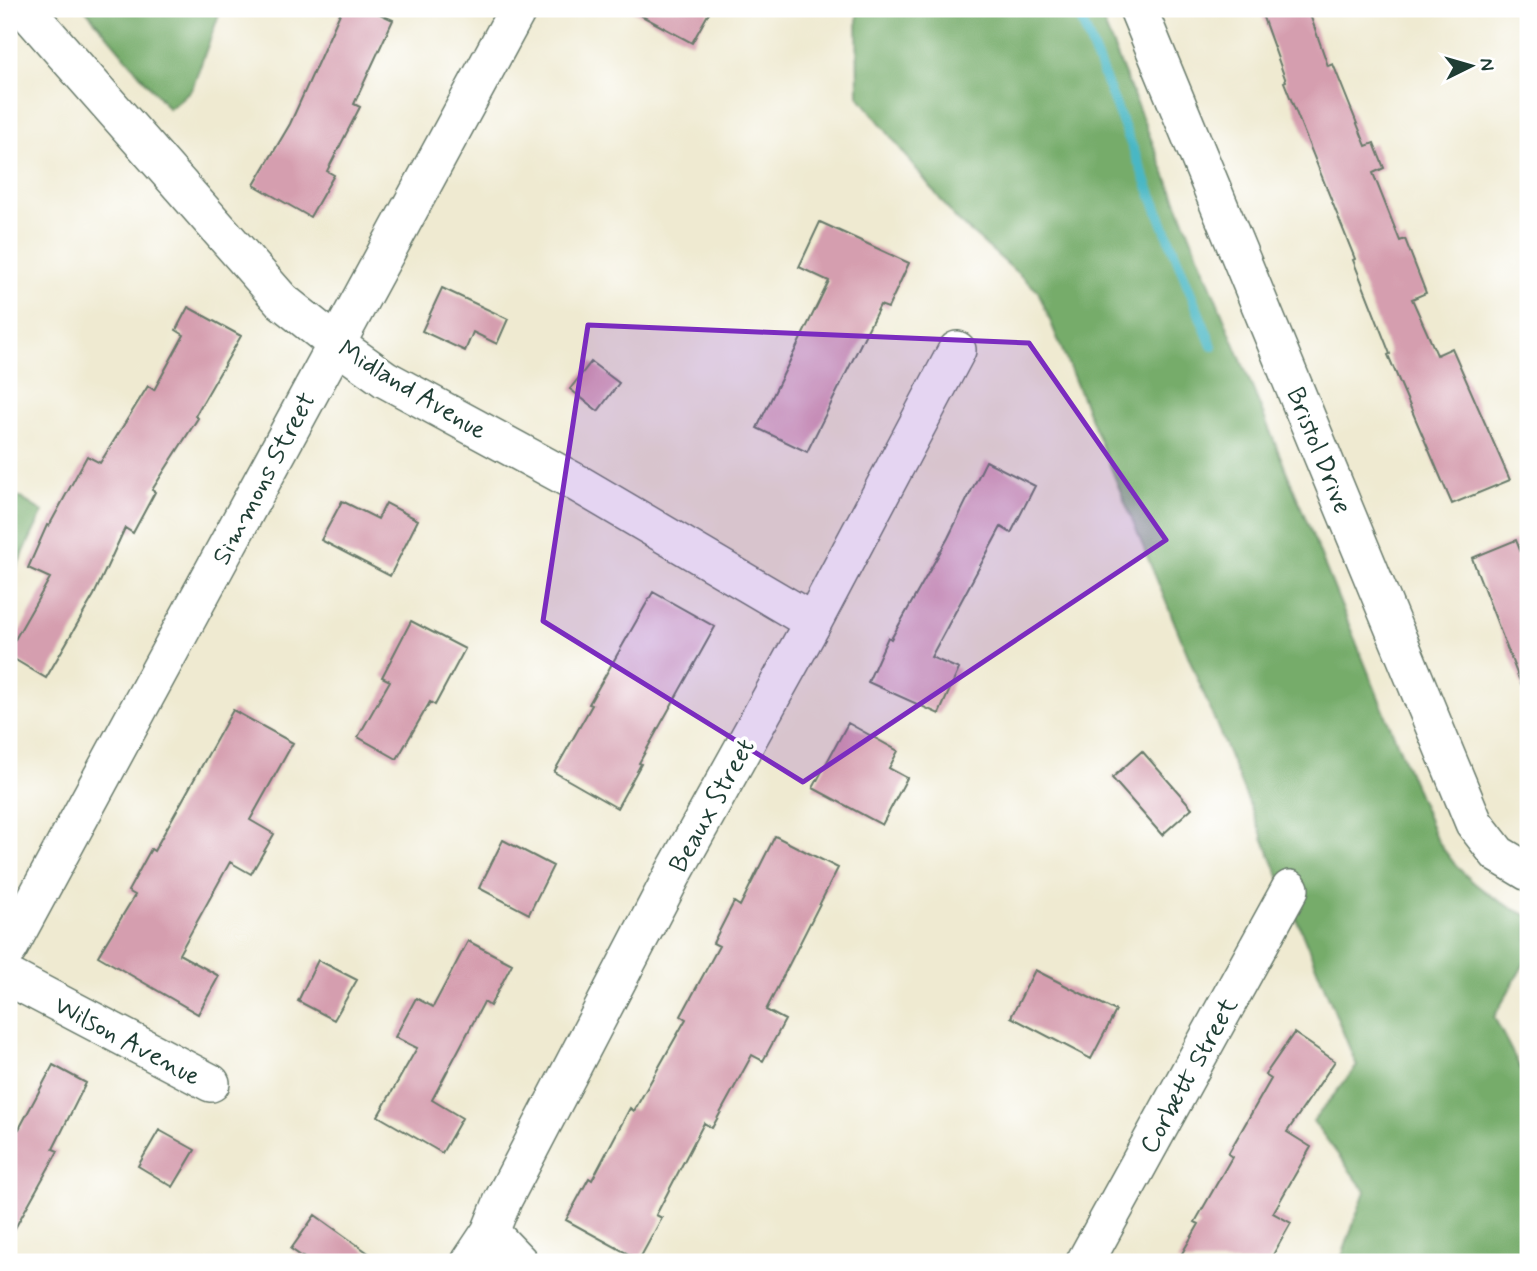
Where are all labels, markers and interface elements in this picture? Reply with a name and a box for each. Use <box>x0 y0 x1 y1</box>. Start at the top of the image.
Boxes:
north arrow <box>1436 32 1506 102</box>
text: N <box>1473 57 1499 72</box>
street label: Midland Avenue <box>331 333 493 448</box>
street label: Bristol Drive <box>1277 382 1359 519</box>
street label: Simmons Street <box>205 387 325 571</box>
street label: Beaux Street <box>662 733 764 879</box>
street label: Wilson Avenue <box>48 989 206 1095</box>
street label: Corbett Street <box>1133 992 1247 1160</box>

